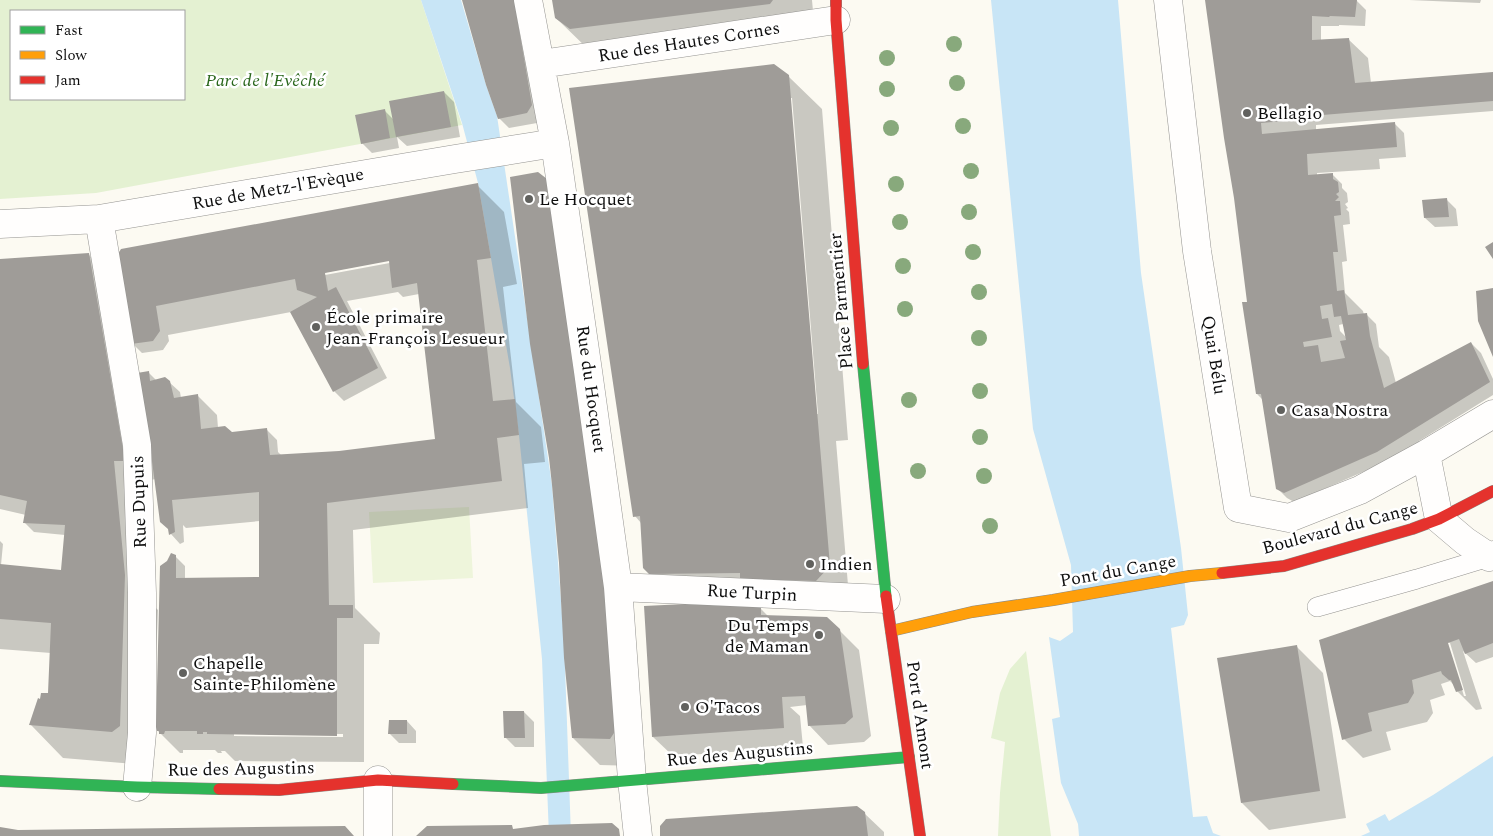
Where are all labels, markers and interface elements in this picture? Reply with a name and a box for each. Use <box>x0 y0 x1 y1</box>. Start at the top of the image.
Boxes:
legend <box>10 10 185 100</box>
street label: Rue des Hautes Cornes <box>596 14 782 70</box>
text: Fast <box>55 19 83 42</box>
text: Slow <box>55 44 87 67</box>
park label: Parc de l'Evêché <box>205 67 327 94</box>
text: Jam <box>55 69 81 92</box>
place label: Bellagio <box>1257 100 1322 127</box>
marker: Bellagio <box>1241 107 1253 119</box>
street label: Rue de Metz-l'Evèque <box>190 161 366 217</box>
place label: Le Hocquet <box>539 186 632 213</box>
marker: Le Hocquet <box>523 193 535 205</box>
street label: Place Parmentier <box>822 232 860 370</box>
place label: École primaire Jean-François Lesueur <box>326 304 505 352</box>
street label: Quai Bélu <box>1194 314 1234 396</box>
marker: École primaire Jean-François Lesueur <box>310 321 322 333</box>
street label: Rue du Hocquet <box>569 324 613 454</box>
place label: Casa Nostra <box>1291 397 1389 424</box>
marker: Casa Nostra <box>1275 404 1287 416</box>
street label: Rue Dupuis <box>124 455 154 549</box>
street label: Boulevard du Cange <box>1259 494 1421 562</box>
street label: Pont du Cange <box>1058 548 1178 594</box>
place label: Indien <box>820 551 872 578</box>
marker: Indien <box>804 558 816 570</box>
street label: Rue Turpin <box>706 577 798 609</box>
place label: Du Temps de Maman <box>725 612 809 660</box>
marker: Du Temps de Maman <box>813 629 825 641</box>
place label: Chapelle Sainte-Philomène <box>193 650 336 698</box>
street label: Port d'Amont <box>899 659 941 771</box>
marker: Chapelle Sainte-Philomène <box>177 667 189 679</box>
place label: O'Tacos <box>695 694 760 721</box>
marker: O'Tacos <box>679 701 691 713</box>
street label: Rue des Augustins <box>665 734 815 774</box>
street label: Rue des Augustins <box>167 754 315 784</box>

